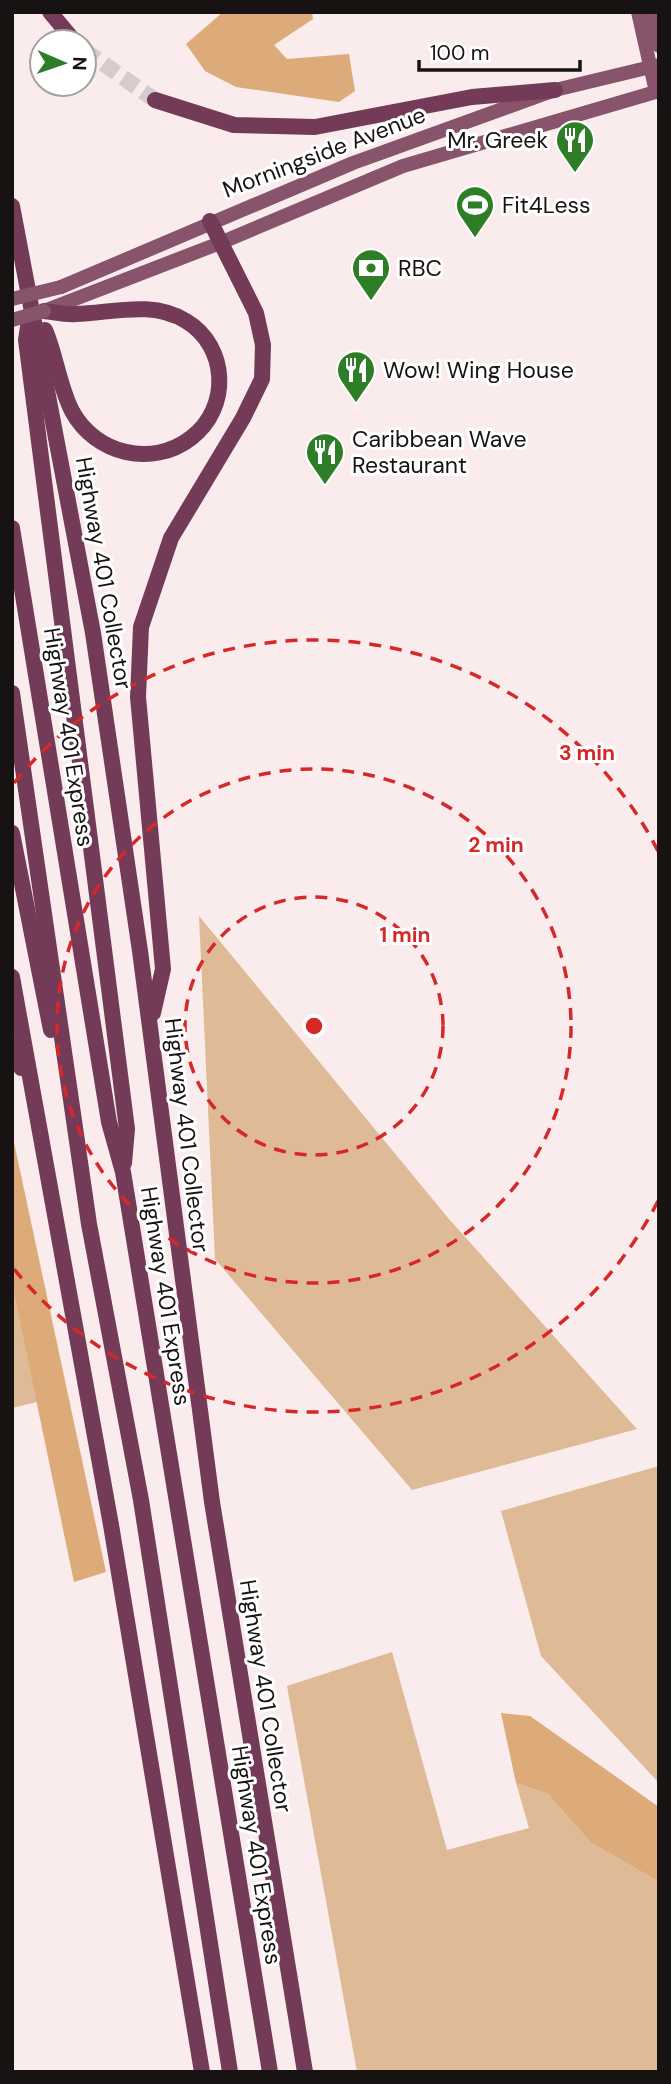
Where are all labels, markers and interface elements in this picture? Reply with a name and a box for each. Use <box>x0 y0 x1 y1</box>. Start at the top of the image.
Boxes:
north arrow <box>28 28 98 98</box>
scale bar <box>419 28 580 72</box>
text: 100 m <box>430 39 490 67</box>
text: N <box>67 56 92 71</box>
street label: Morningside Avenue <box>218 99 430 205</box>
restaurant icon: Mr. Greek <box>554 119 596 174</box>
place label: Mr. Greek <box>447 125 548 155</box>
sports icon: Fit4Less <box>454 184 496 239</box>
place label: Fit4Less <box>502 190 591 220</box>
bank icon: RBC <box>350 247 392 302</box>
place label: RBC <box>398 253 442 283</box>
restaurant icon: Wow! Wing House <box>335 349 377 404</box>
place label: Wow! Wing House <box>383 355 574 385</box>
place label: Caribbean Wave Restaurant <box>352 424 527 480</box>
restaurant icon: Caribbean Wave Restaurant <box>304 431 346 486</box>
street label: Highway 401 Collector <box>69 454 139 692</box>
street label: Highway 401 Express <box>37 625 101 849</box>
text: 3 min <box>559 739 615 767</box>
text: 2 min <box>468 831 524 859</box>
text: 1 min <box>379 921 431 949</box>
centre of rings <box>302 1014 326 1038</box>
street label: Highway 401 Collector <box>158 1016 216 1254</box>
street label: Highway 401 Express <box>134 1184 198 1408</box>
street label: Highway 401 Collector <box>233 1577 299 1815</box>
street label: Highway 401 Express <box>225 1743 289 1967</box>

